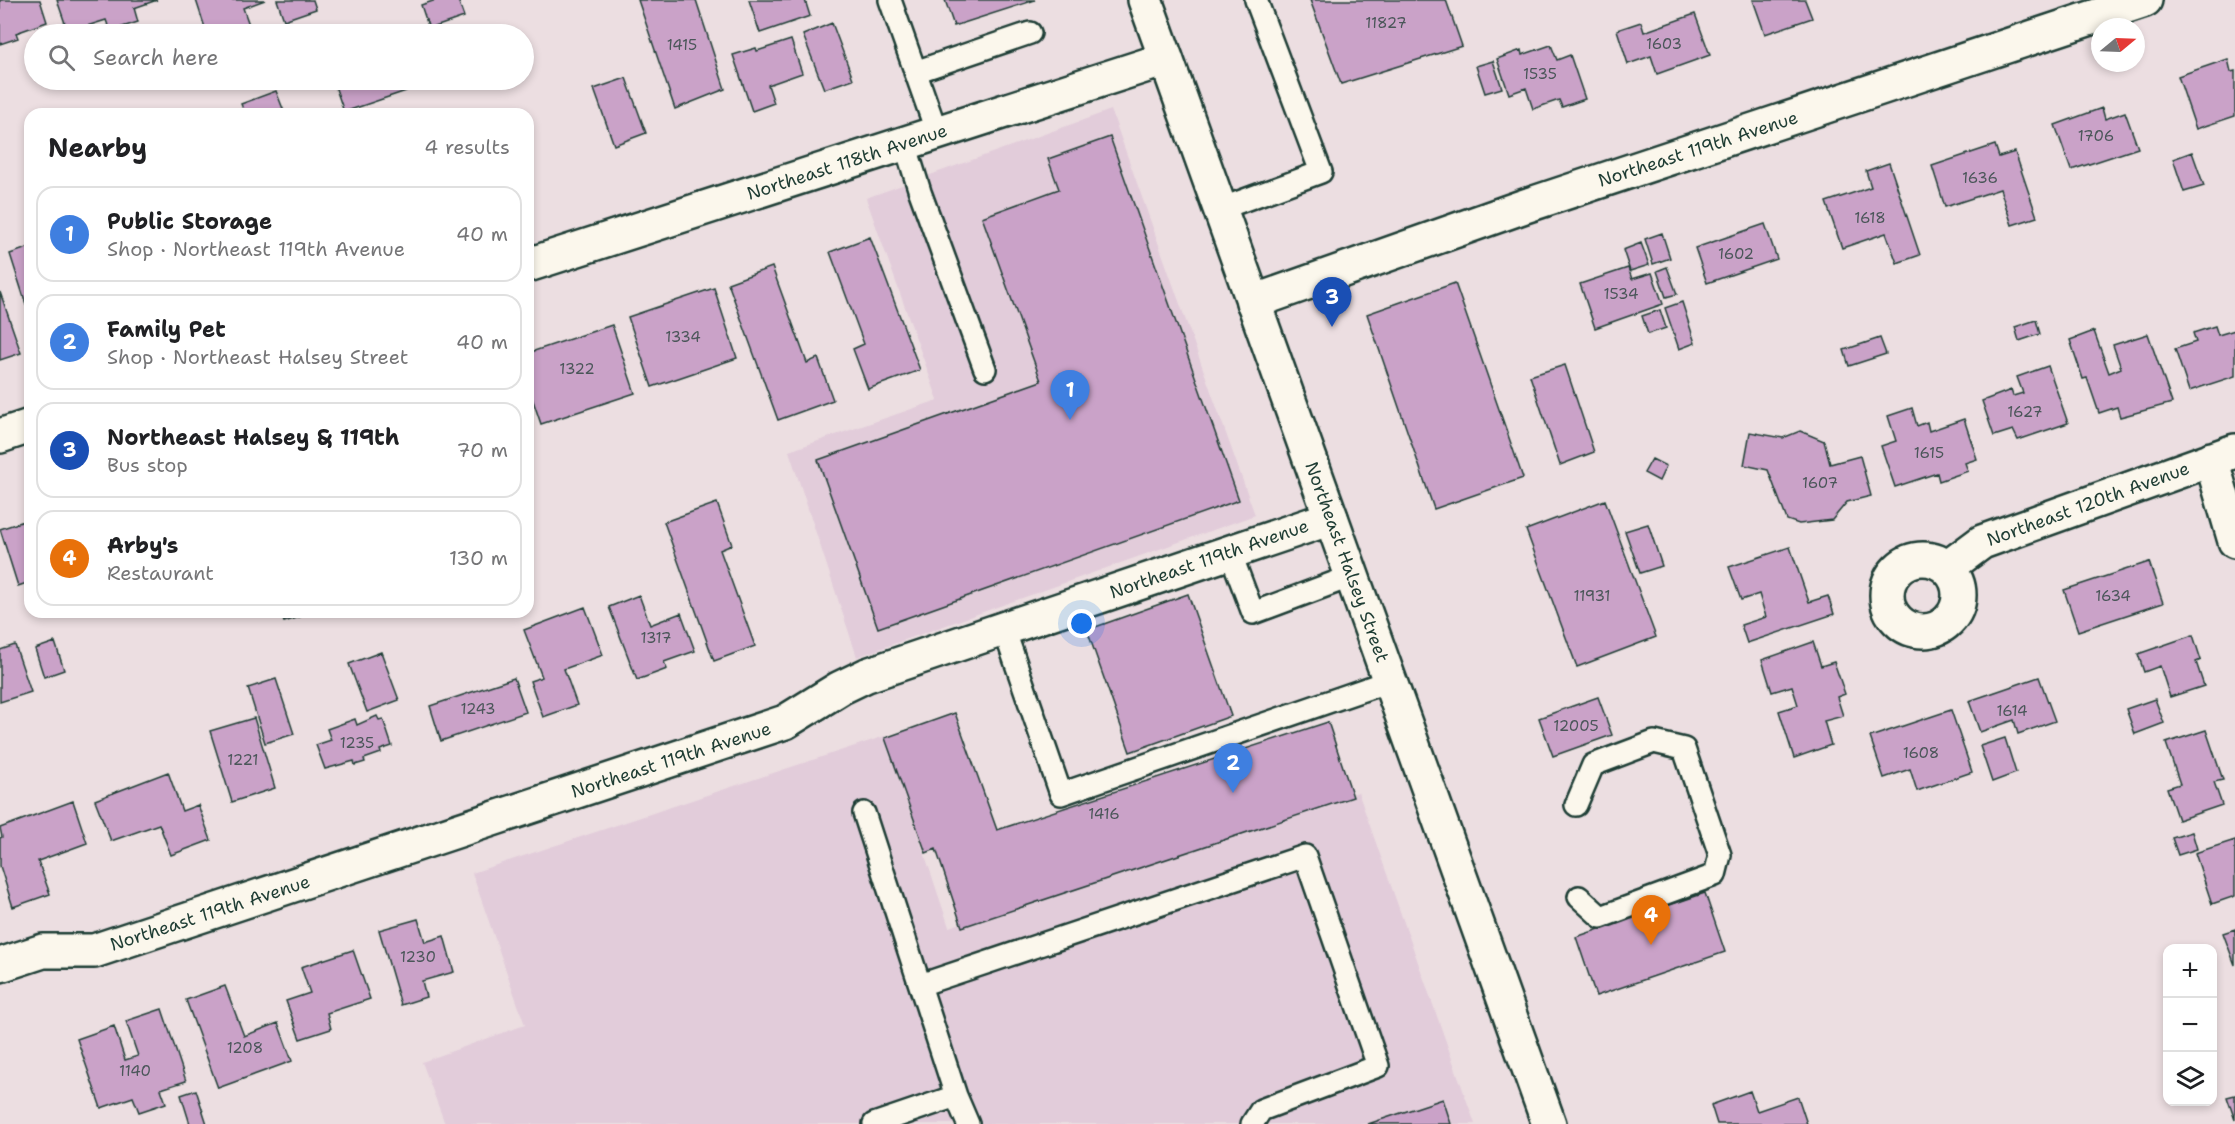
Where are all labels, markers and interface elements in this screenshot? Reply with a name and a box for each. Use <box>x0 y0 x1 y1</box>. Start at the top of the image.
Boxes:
house number: 11827 <box>1365 13 1407 33</box>
north arrow <box>2091 18 2145 72</box>
search box <box>24 24 534 90</box>
house number: 1603 <box>1646 34 1682 54</box>
house number: 1415 <box>667 35 697 55</box>
icon: search <box>45 41 78 74</box>
text: Search here <box>93 43 219 72</box>
house number: 1535 <box>1523 64 1557 84</box>
street label: Northeast 119th Avenue <box>1595 105 1801 193</box>
street label: Northeast 118th Avenue <box>744 118 950 206</box>
house number: 1706 <box>2078 126 2114 146</box>
text: Nearby <box>48 130 147 165</box>
text: 4 results <box>424 134 510 160</box>
house number: 1636 <box>1962 168 1998 188</box>
text: Public Storage <box>107 207 272 236</box>
house number: 1618 <box>1854 208 1886 228</box>
text: 1 <box>65 221 74 247</box>
text: 40 m <box>456 221 508 247</box>
text: Shop · Northeast 119th Avenue <box>107 236 405 262</box>
house number: 1602 <box>1718 244 1754 264</box>
pin: 3 <box>1312 278 1352 327</box>
house number: 1534 <box>1604 284 1638 304</box>
text: Family Pet <box>107 315 226 344</box>
house number: 1334 <box>665 327 701 347</box>
text: 2 <box>63 329 77 355</box>
text: 40 m <box>456 329 508 355</box>
text: Shop · Northeast Halsey Street <box>107 344 409 370</box>
house number: 1322 <box>559 359 595 379</box>
pin: 1 <box>1050 370 1090 420</box>
house number: 1627 <box>2007 402 2043 422</box>
text: Northeast Halsey & 119th <box>107 423 399 452</box>
text: 3 <box>63 437 77 463</box>
text: 70 m <box>456 437 508 463</box>
house number: 1615 <box>1914 443 1944 463</box>
text: Bus stop <box>107 452 188 478</box>
street label: Northeast 120th Avenue <box>1983 456 2193 552</box>
street label: Northeast Halsey Street <box>1299 458 1395 666</box>
house number: 1607 <box>1802 473 1838 493</box>
street label: Northeast 119th Avenue <box>1106 514 1312 604</box>
text: Arby's <box>107 531 178 560</box>
text: 4 <box>63 545 77 571</box>
text: 130 m <box>449 545 508 571</box>
text: Restaurant <box>107 560 214 586</box>
house number: 11931 <box>1573 586 1611 606</box>
house number: 1634 <box>2095 586 2131 606</box>
your location <box>1067 609 1096 638</box>
house number: 1317 <box>640 628 672 648</box>
house number: 1243 <box>460 699 496 719</box>
house number: 1614 <box>1996 701 2028 721</box>
street label: Northeast 119th Avenue <box>568 716 774 804</box>
house number: 12005 <box>1553 716 1599 736</box>
house number: 1235 <box>340 733 374 753</box>
house number: 1608 <box>1903 743 1939 763</box>
pin: 2 <box>1214 744 1252 793</box>
house number: 1221 <box>227 750 259 770</box>
house number: 1416 <box>1088 804 1120 824</box>
street label: Northeast 119th Avenue <box>107 869 313 957</box>
pin: 4 <box>1632 896 1670 945</box>
map controls <box>2163 944 2217 1106</box>
button: + <box>2163 944 2217 998</box>
house number: 1230 <box>400 947 436 967</box>
button: − <box>2163 998 2217 1052</box>
house number: 1208 <box>227 1038 263 1058</box>
button: layers <box>2163 1052 2217 1106</box>
house number: 1140 <box>119 1061 151 1081</box>

